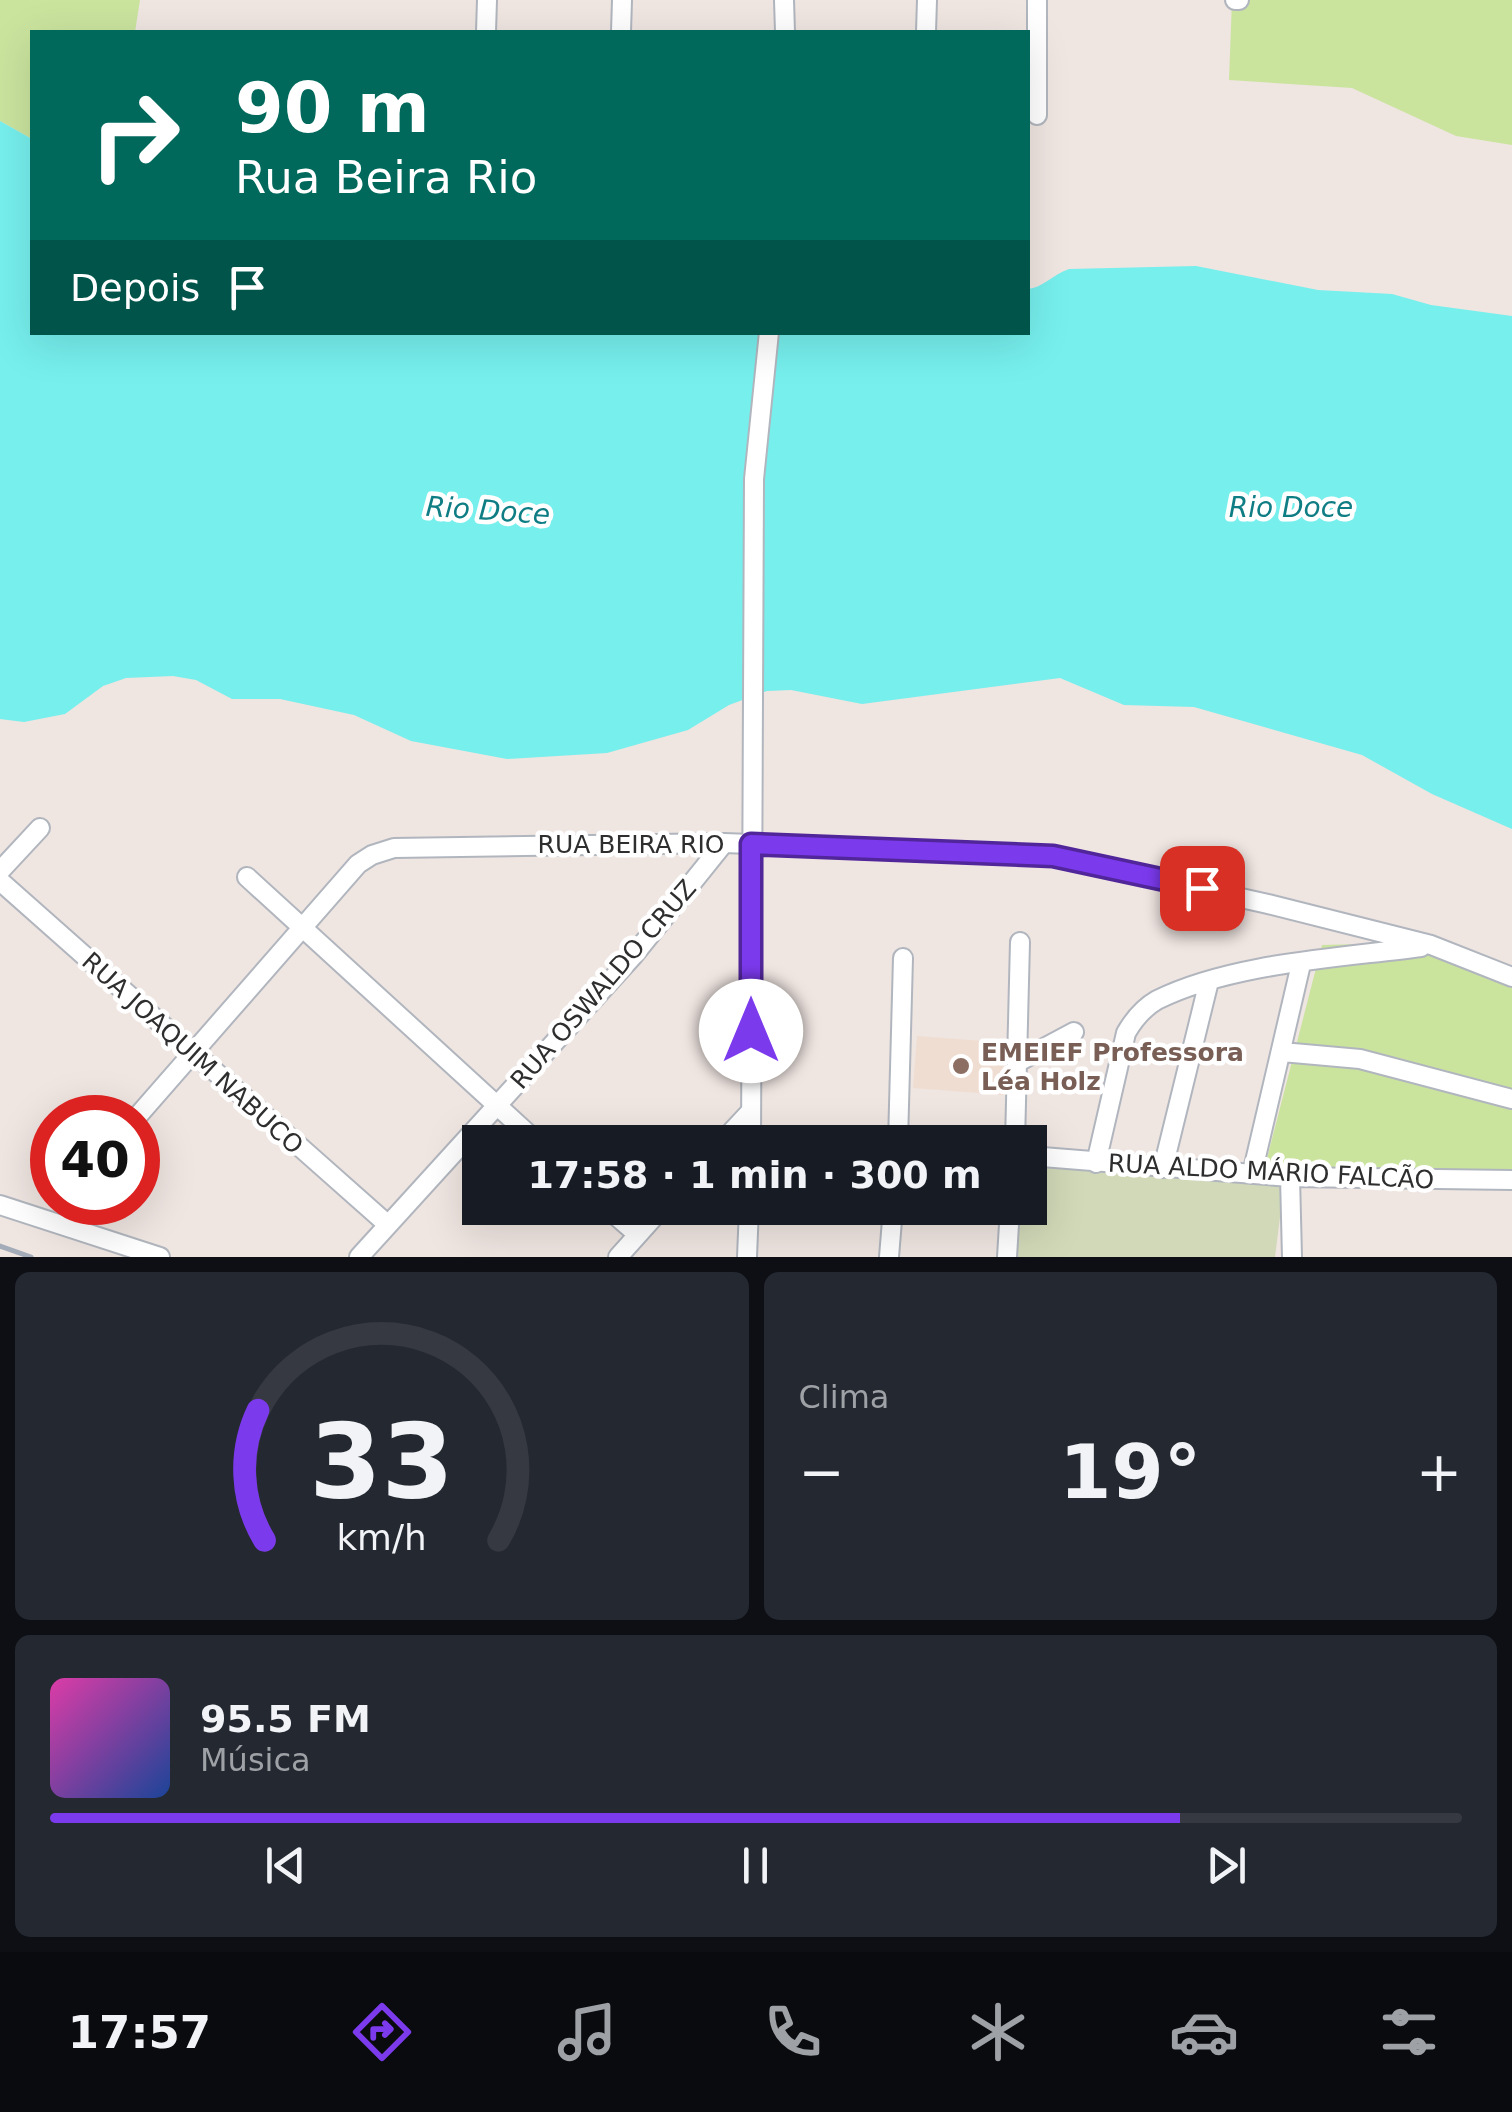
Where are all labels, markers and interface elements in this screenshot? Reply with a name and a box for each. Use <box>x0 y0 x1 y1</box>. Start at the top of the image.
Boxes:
text: 90 m <box>235 67 430 149</box>
icon: right <box>70 70 200 200</box>
text: Rua Beira Rio <box>235 151 537 204</box>
icon: arrive <box>220 260 275 315</box>
text: Depois <box>70 266 200 310</box>
water label: Rio Doce <box>425 490 551 531</box>
water label: Rio Doce <box>1229 491 1353 524</box>
street label: RUA BEIRA RIO <box>538 830 724 859</box>
pin <box>1160 846 1245 931</box>
icon: arrive <box>1175 861 1230 916</box>
street label: RUA OSWALDO CRUZ <box>505 874 702 1095</box>
street label: RUA JOAQUIM NABUCO <box>76 946 309 1160</box>
position arrow <box>699 979 803 1083</box>
place label: EMEIEF Professora Léa Holz <box>981 1038 1244 1096</box>
marker: EMEIEF Professora Léa Holz <box>950 1055 972 1077</box>
speed limit sign: 40 <box>30 1095 160 1225</box>
street label: RUA ALDO MÁRIO FALCÃO <box>1107 1147 1435 1195</box>
text: 17:58 · 1 min · 300 m <box>527 1153 982 1197</box>
text: Clima <box>799 1378 889 1416</box>
text: 33 <box>309 1401 454 1523</box>
text: 19° <box>1059 1428 1201 1516</box>
text: − <box>799 1440 845 1504</box>
text: + <box>1416 1440 1462 1504</box>
text: km/h <box>337 1517 427 1558</box>
text: 95.5 FM <box>200 1697 371 1741</box>
text: Música <box>200 1741 311 1779</box>
icon: previous <box>258 1838 313 1893</box>
icon: pause <box>728 1838 783 1893</box>
icon: next <box>1199 1838 1254 1893</box>
icon: directions <box>347 1997 417 2067</box>
icon: music <box>552 1997 622 2067</box>
icon: phone <box>758 1997 828 2067</box>
icon: climate <box>963 1997 1033 2067</box>
icon: car <box>1169 1997 1239 2067</box>
icon: filters <box>1374 1997 1444 2067</box>
text: 17:57 <box>68 2006 211 2059</box>

